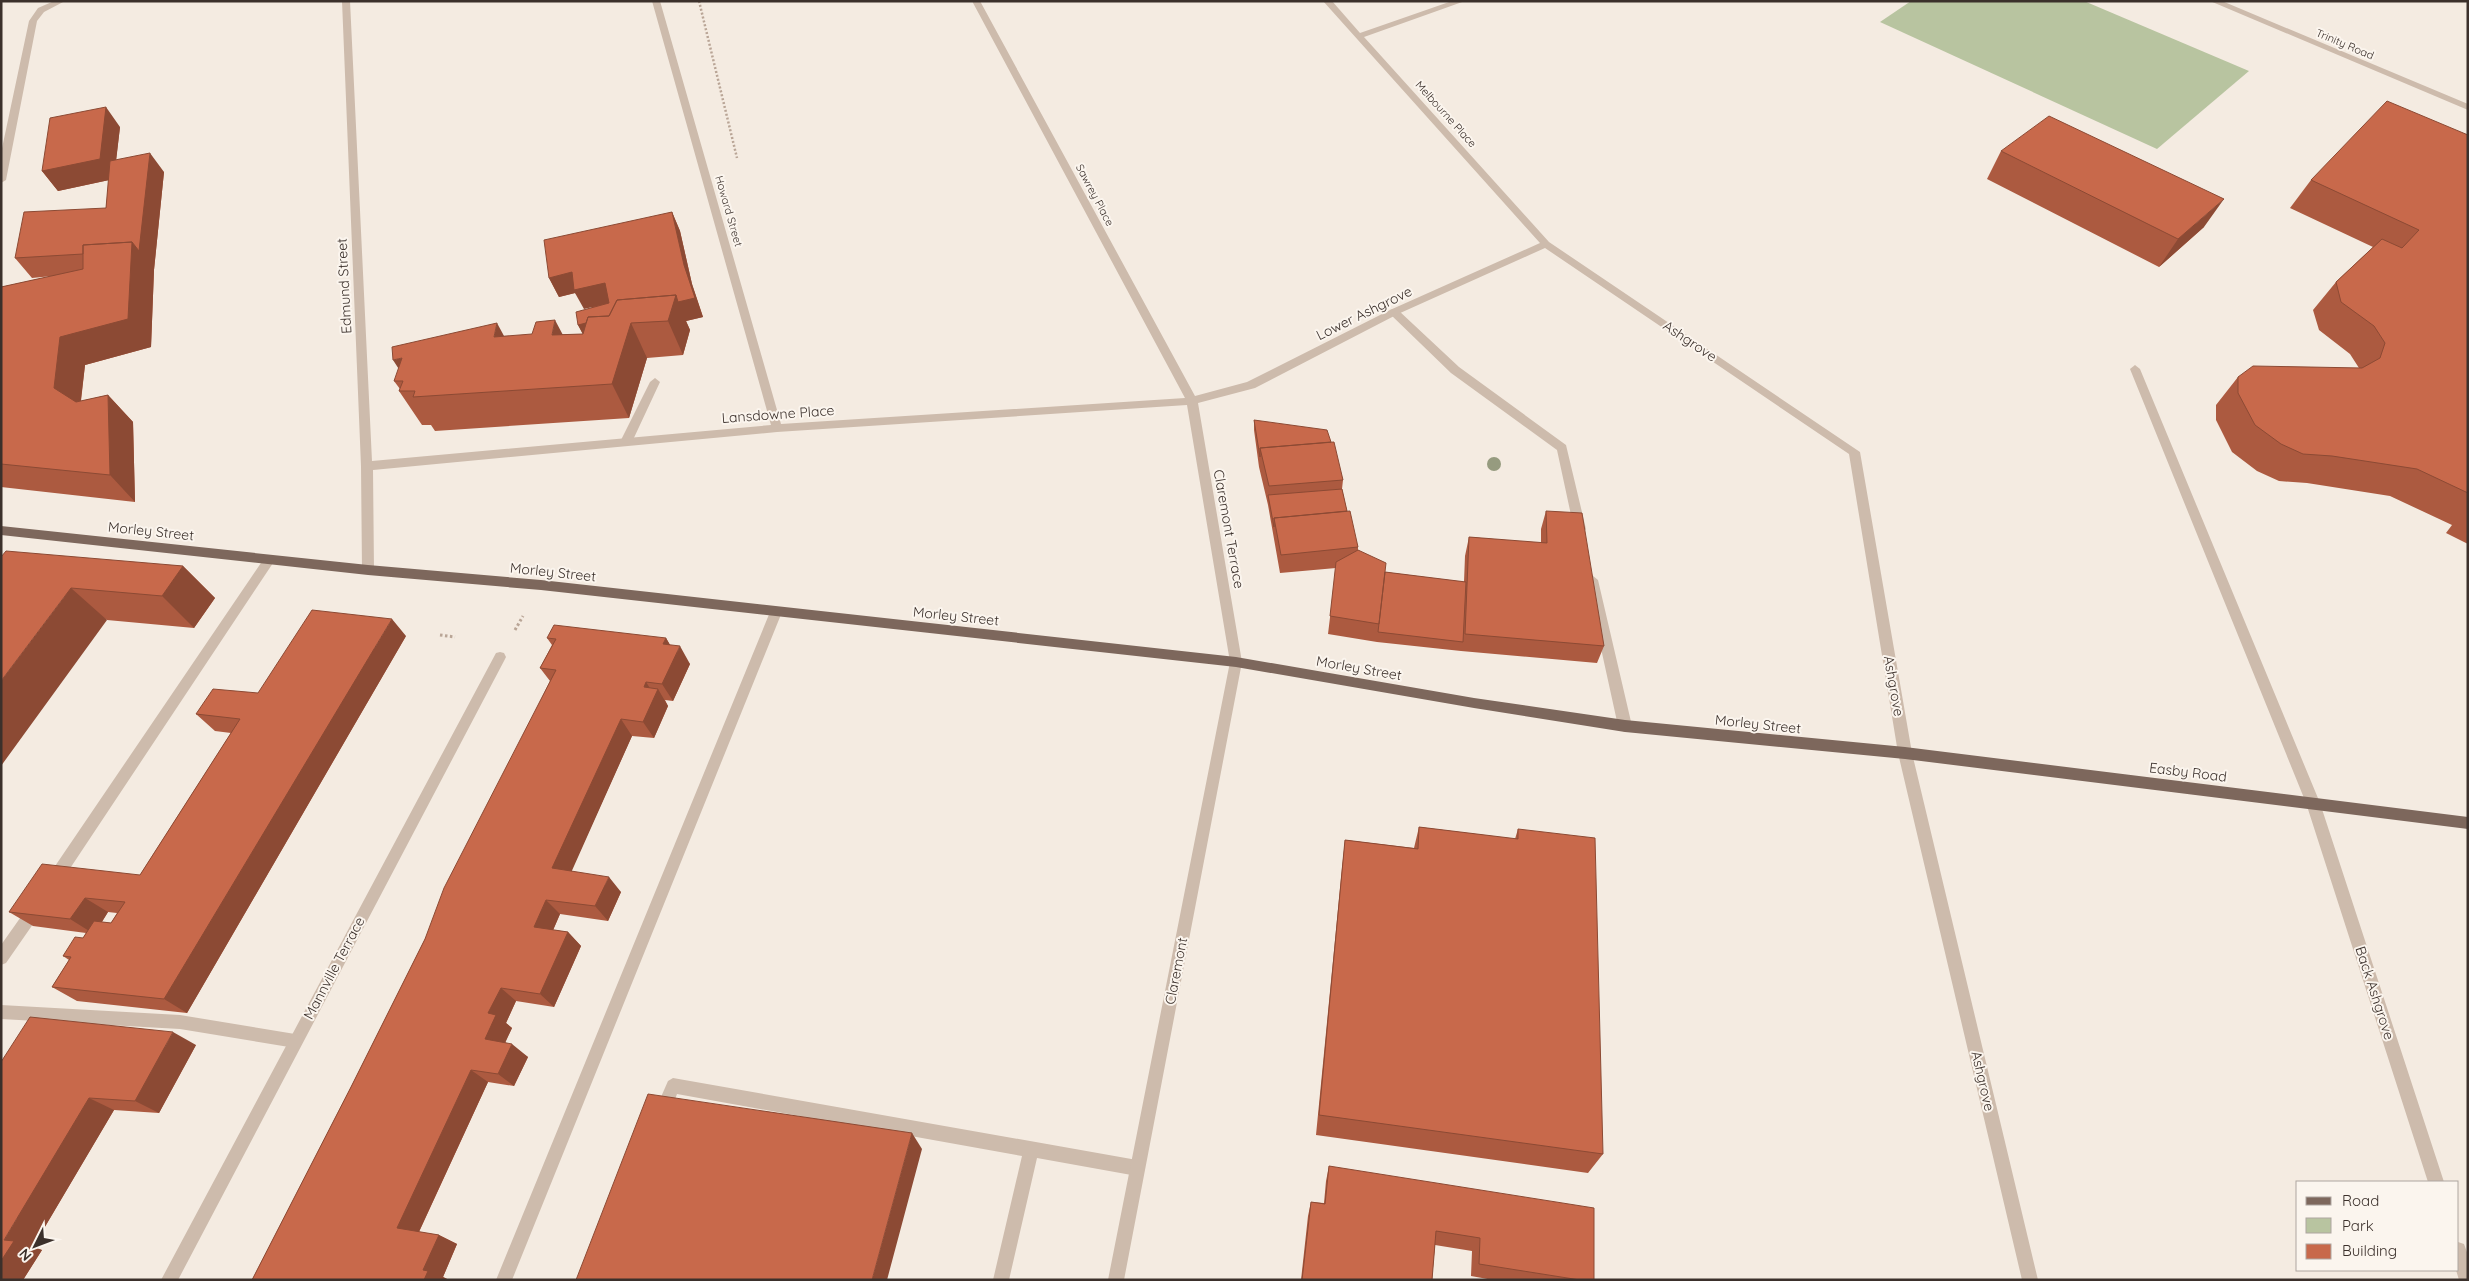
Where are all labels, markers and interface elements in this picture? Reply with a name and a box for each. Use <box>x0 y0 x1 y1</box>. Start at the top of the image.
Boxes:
street label: Trinity Road <box>2314 26 2376 62</box>
street label: Melbourne Place <box>1412 78 1480 150</box>
street label: Sawrey Place <box>1073 162 1117 228</box>
street label: Howard Street <box>712 174 746 248</box>
street label: Edmund Street <box>332 237 355 334</box>
street label: Lower Ashgrove <box>1313 282 1415 344</box>
street label: Ashgrove <box>1660 316 1720 366</box>
street label: Lansdowne Place <box>721 401 835 427</box>
street label: Claremont Terrace <box>1210 468 1248 590</box>
street label: Morley Street <box>107 518 195 544</box>
street label: Morley Street <box>509 559 597 585</box>
street label: Morley Street <box>912 603 1000 629</box>
street label: Morley Street <box>1315 652 1403 684</box>
street label: Ashgrove <box>1880 654 1908 718</box>
street label: Morley Street <box>1714 711 1802 737</box>
street label: Easby Road <box>2148 758 2228 786</box>
street label: Mannville Terrace <box>299 914 369 1022</box>
street label: Claremont <box>1161 936 1191 1006</box>
street label: Back Ashgrove <box>2351 944 2399 1042</box>
street label: Ashgrove <box>1967 1049 1999 1113</box>
legend <box>2296 1181 2459 1271</box>
text: Road <box>2342 1191 2379 1210</box>
text: Park <box>2342 1216 2374 1235</box>
north arrow <box>10 1221 60 1271</box>
text: Building <box>2342 1241 2397 1260</box>
text: N <box>15 1245 35 1265</box>

